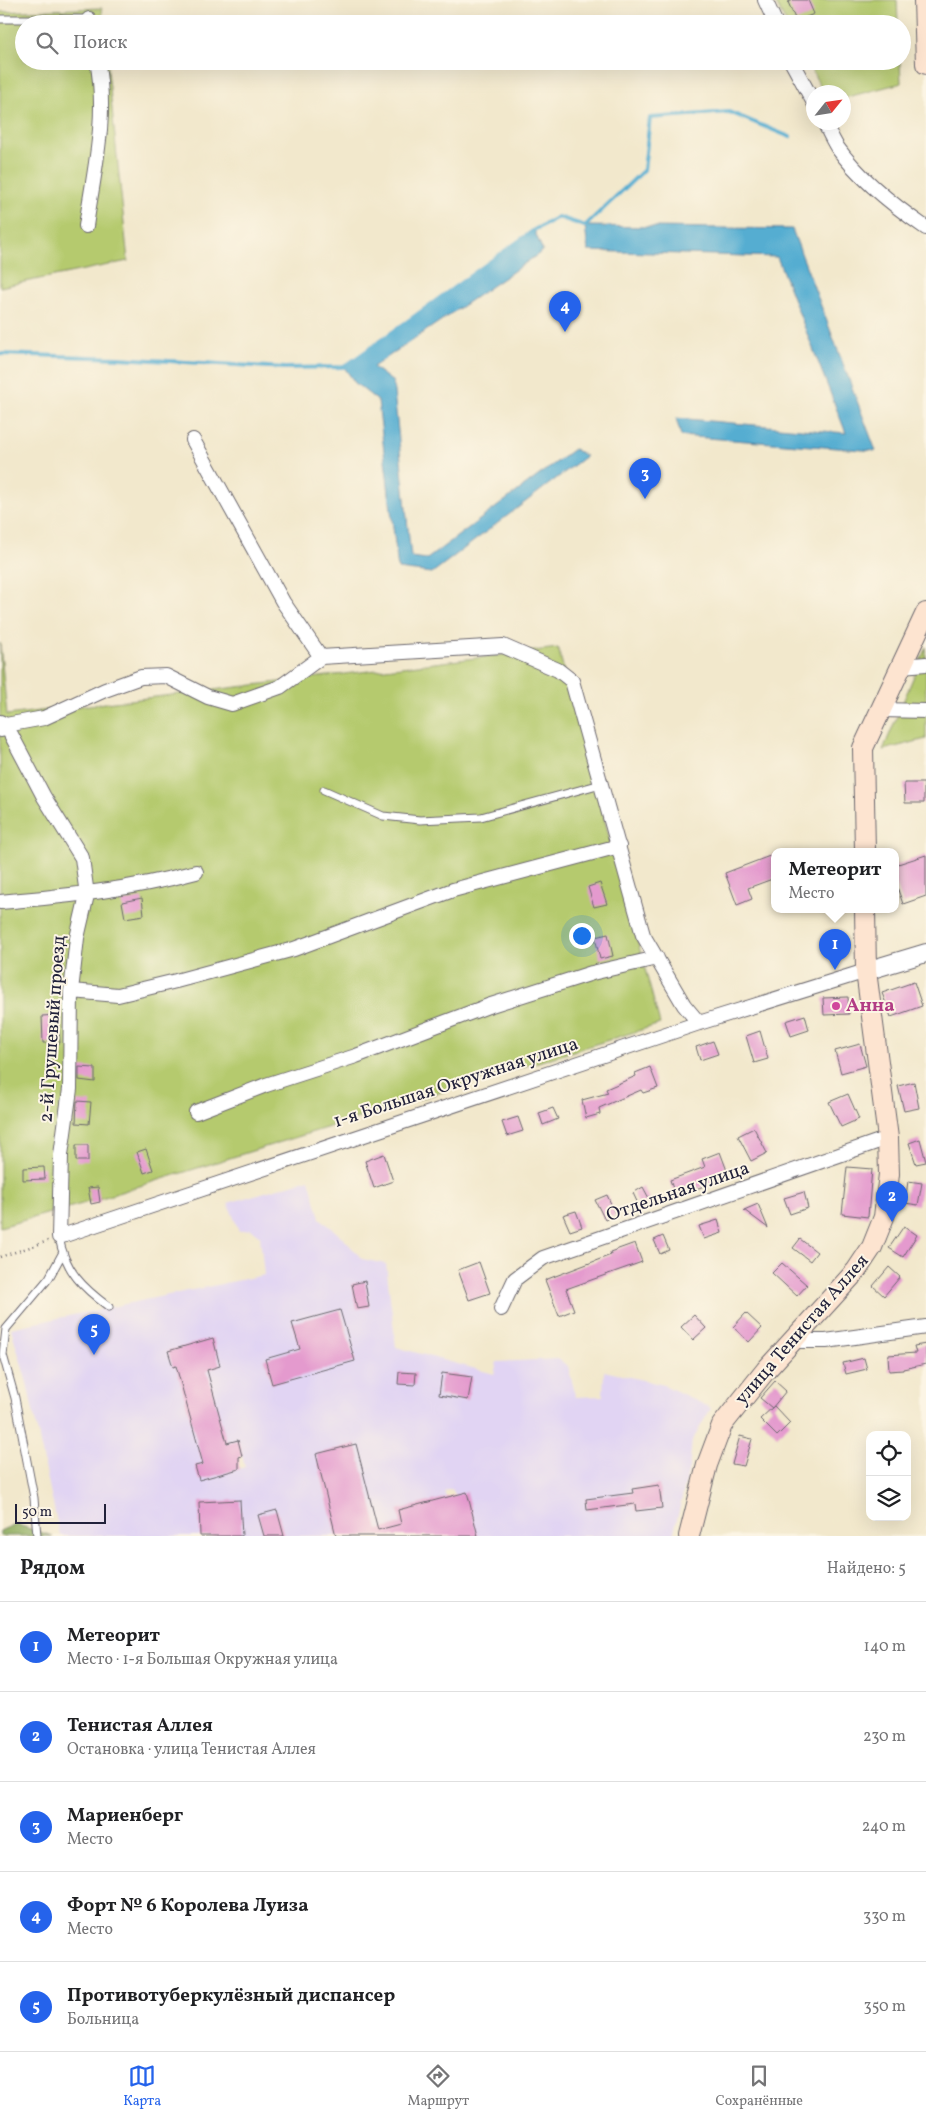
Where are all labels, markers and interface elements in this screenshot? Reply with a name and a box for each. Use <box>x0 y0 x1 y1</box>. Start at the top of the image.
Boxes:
search box <box>15 15 911 70</box>
icon: search <box>33 29 61 57</box>
text: Поиск <box>73 30 127 56</box>
north arrow <box>806 85 851 130</box>
pin: 4 <box>549 291 581 332</box>
pin: 3 <box>629 458 661 499</box>
popup <box>771 848 899 913</box>
text: Метеорит <box>789 857 881 883</box>
text: Место <box>789 883 834 905</box>
your location <box>569 923 595 949</box>
pin: 1 <box>819 929 851 970</box>
street label: 2-й Грушевый проезд <box>33 934 73 1124</box>
place label: Анна <box>846 993 895 1019</box>
marker: Анна <box>830 1000 842 1012</box>
street label: 1-я Большая Окружная улица <box>330 1031 582 1135</box>
street label: Отдельная улица <box>603 1155 753 1229</box>
pin: 2 <box>876 1181 908 1222</box>
street label: улица Тенистая Аллея <box>729 1249 875 1411</box>
pin: 5 <box>78 1314 110 1355</box>
map controls <box>866 1431 911 1521</box>
button: locate <box>866 1431 911 1476</box>
button: layers <box>866 1476 911 1521</box>
scale bar <box>15 1501 106 1524</box>
text: 50 m <box>22 1503 52 1522</box>
text: Рядом <box>20 1554 85 1583</box>
text: Найдено: 5 <box>827 1558 906 1580</box>
text: Метеорит <box>67 1623 160 1649</box>
text: 1 <box>33 1636 39 1658</box>
text: 140 m <box>864 1636 906 1658</box>
text: Место · 1-я Большая Окружная улица <box>67 1649 338 1671</box>
text: Тенистая Аллея <box>67 1713 213 1739</box>
text: 2 <box>32 1726 40 1748</box>
text: 230 m <box>863 1726 906 1748</box>
text: Остановка · улица Тенистая Аллея <box>67 1739 316 1761</box>
text: Мариенберг <box>67 1803 183 1829</box>
text: 3 <box>32 1816 40 1838</box>
text: 240 m <box>862 1816 906 1838</box>
text: Место <box>67 1829 113 1851</box>
text: Форт № 6 Королева Луиза <box>67 1893 309 1919</box>
text: 4 <box>31 1906 41 1928</box>
text: 330 m <box>863 1906 906 1928</box>
text: Место <box>67 1919 113 1941</box>
text: Противотуберкулёзный диспансер <box>67 1983 395 2009</box>
text: 5 <box>32 1996 40 2018</box>
text: 350 m <box>863 1996 906 2018</box>
text: Больница <box>67 2009 139 2031</box>
tab: Карта <box>123 2062 161 2111</box>
tab: Маршрут <box>407 2062 469 2111</box>
tab: Сохранённые <box>715 2062 803 2111</box>

